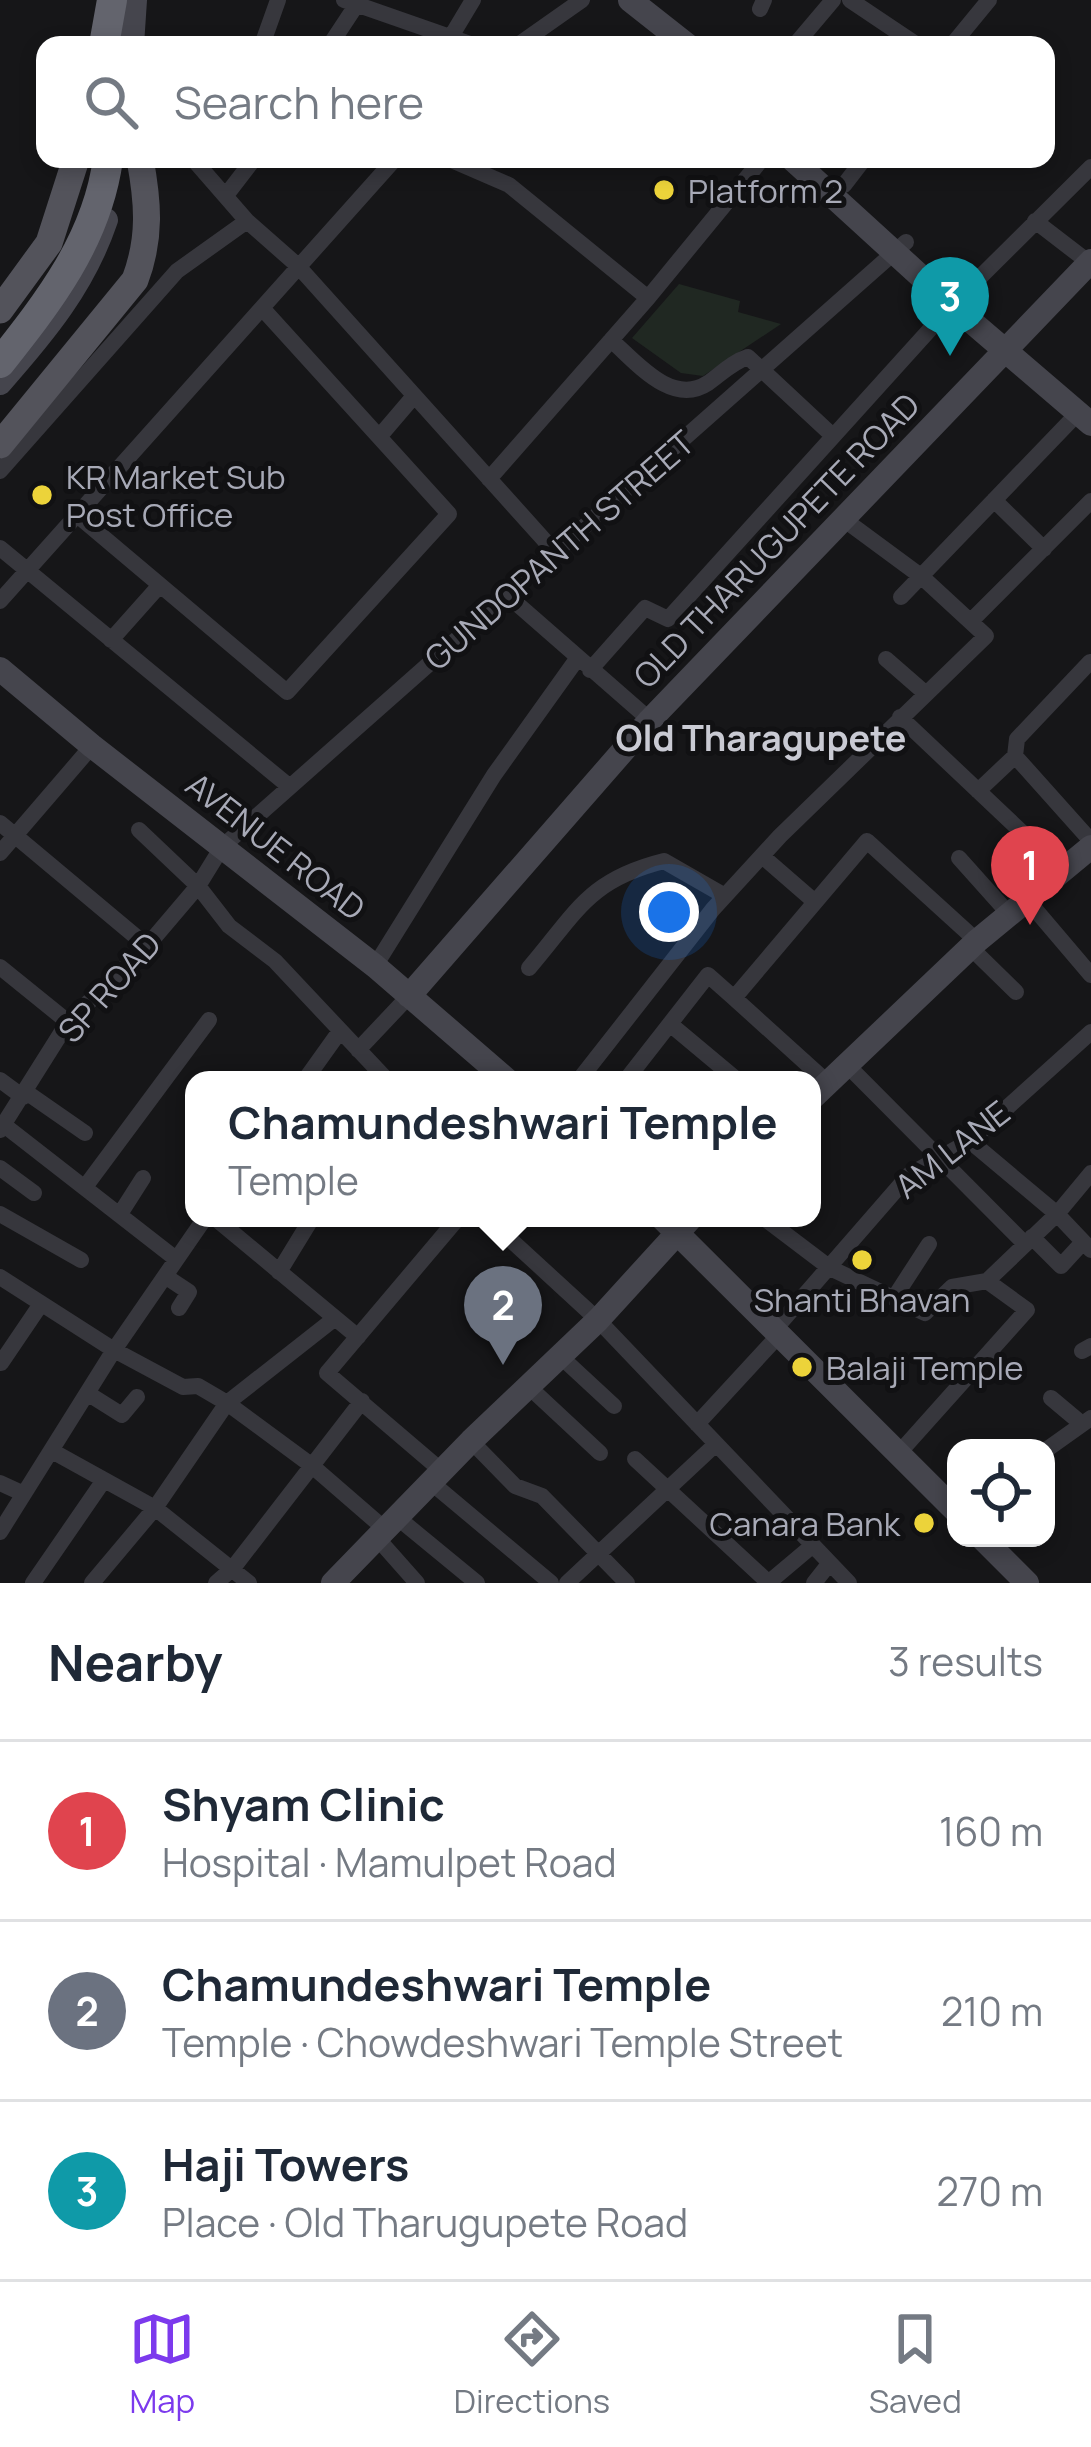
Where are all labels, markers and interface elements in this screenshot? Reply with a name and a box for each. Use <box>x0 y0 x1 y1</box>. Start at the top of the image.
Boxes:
search box <box>36 36 1055 168</box>
icon: search <box>78 69 144 135</box>
text: Search here <box>174 71 424 133</box>
place label: Platform 2 <box>688 168 843 213</box>
marker: Platform 2 <box>651 177 677 203</box>
pin: 3 <box>911 257 989 356</box>
street label: OLD THARUGUPETE ROAD <box>623 383 929 697</box>
street label: GUNDOPANTH STREET <box>414 420 704 680</box>
place label: KR Market Sub Post Office <box>66 454 286 537</box>
marker: KR Market Sub Post Office <box>29 482 55 508</box>
district label: Old Tharagupete <box>615 713 907 762</box>
street label: AVENUE ROAD <box>177 762 375 930</box>
pin: 1 <box>991 826 1069 925</box>
your location <box>639 882 699 942</box>
street label: SP ROAD <box>47 922 171 1052</box>
popup <box>185 1071 821 1227</box>
street label: AM LANE <box>885 1090 1019 1208</box>
text: Chamundeshwari Temple <box>228 1091 778 1153</box>
text: Temple <box>228 1153 359 1207</box>
marker: Shanti Bhavan <box>849 1247 875 1273</box>
pin: 2 <box>464 1266 542 1365</box>
place label: Shanti Bhavan <box>754 1277 970 1322</box>
place label: Balaji Temple <box>826 1345 1024 1390</box>
marker: Balaji Temple <box>789 1354 815 1380</box>
map controls <box>947 1439 1055 1547</box>
button: locate <box>947 1439 1055 1547</box>
place label: Canara Bank <box>709 1501 902 1546</box>
marker: Canara Bank <box>911 1510 937 1536</box>
text: Nearby <box>48 1627 223 1696</box>
text: 3 results <box>888 1634 1043 1688</box>
text: Shyam Clinic <box>162 1773 445 1835</box>
text: 1 <box>78 1804 96 1858</box>
text: 160 m <box>939 1804 1043 1858</box>
text: Hospital · Mamulpet Road <box>162 1835 617 1889</box>
text: Chamundeshwari Temple <box>162 1953 711 2015</box>
text: 2 <box>75 1984 99 2038</box>
text: 210 m <box>941 1984 1043 2038</box>
text: Temple · Chowdeshwari Temple Street <box>162 2015 843 2069</box>
text: Haji Towers <box>162 2133 409 2195</box>
text: 3 <box>76 2164 98 2218</box>
text: 270 m <box>937 2164 1043 2218</box>
text: Place · Old Tharugupete Road <box>162 2195 688 2249</box>
tab: Map <box>129 2306 195 2423</box>
tab: Directions <box>454 2306 610 2423</box>
tab: Saved <box>869 2306 962 2423</box>

